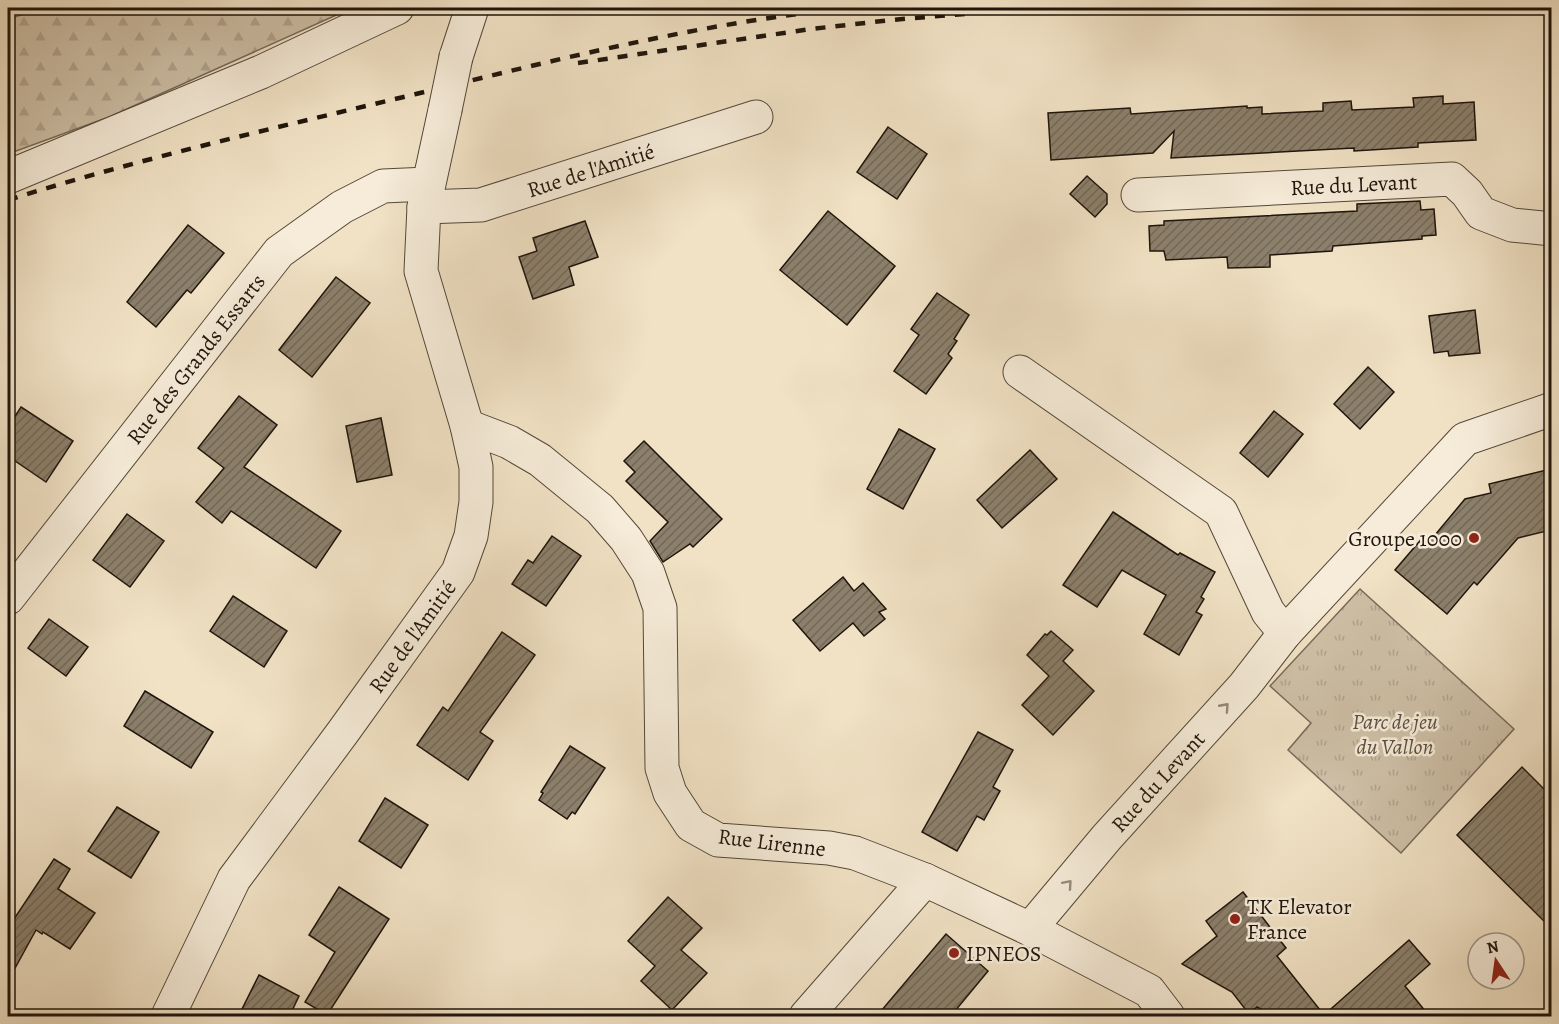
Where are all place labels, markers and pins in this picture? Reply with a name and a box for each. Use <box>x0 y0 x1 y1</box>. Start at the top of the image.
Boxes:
place label: Groupe 1000 <box>1348 524 1462 554</box>
marker: Groupe 1000 <box>1467 531 1481 545</box>
place label: TK Elevator France <box>1247 892 1352 947</box>
marker: TK Elevator France <box>1228 912 1242 926</box>
place label: IPNEOS <box>966 939 1041 969</box>
marker: IPNEOS <box>947 946 961 960</box>

